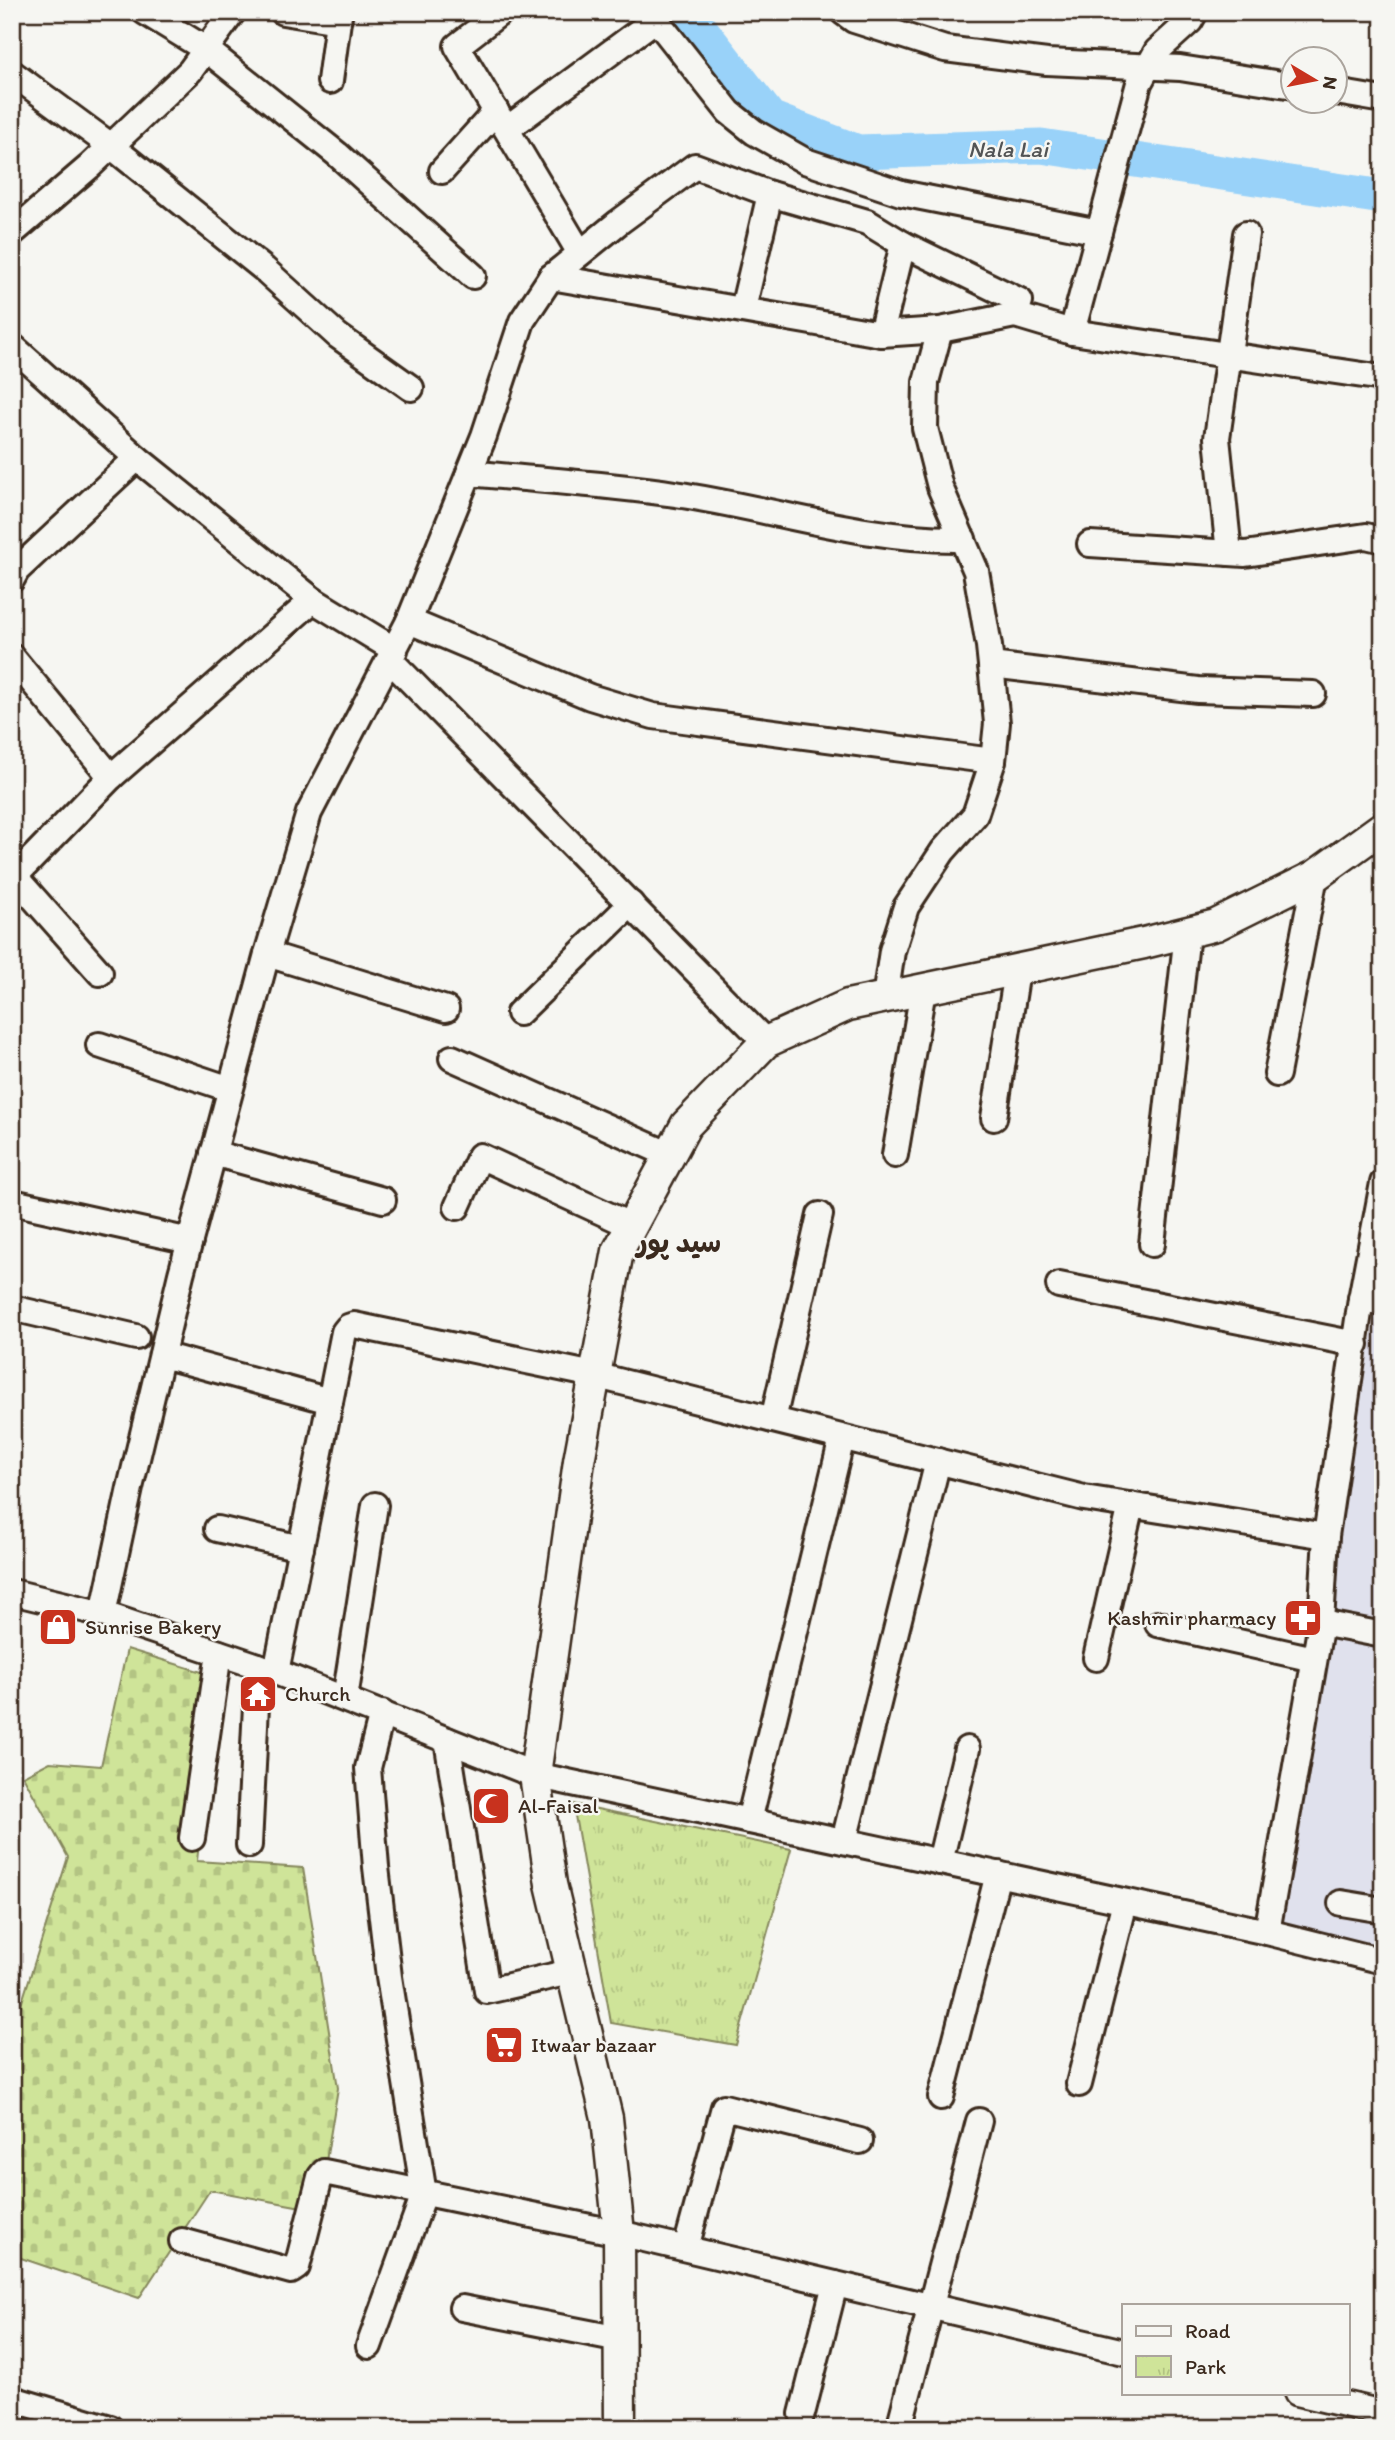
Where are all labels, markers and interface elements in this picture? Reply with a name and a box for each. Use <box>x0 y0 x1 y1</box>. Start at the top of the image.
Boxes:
north arrow <box>1280 46 1350 116</box>
text: N <box>1318 75 1343 91</box>
water label: Nala Lai <box>968 135 1050 163</box>
district label: سید پور <box>634 1225 721 1260</box>
pharmacy icon: Kashmir pharmacy <box>1282 1597 1324 1639</box>
place label: Kashmir pharmacy <box>1107 1605 1276 1630</box>
shop icon: Sunrise Bakery <box>37 1606 79 1648</box>
place label: Sunrise Bakery <box>85 1614 221 1639</box>
temple icon: Church <box>237 1673 279 1715</box>
place label: Church <box>285 1681 351 1706</box>
mosque icon: Al-Faisal <box>470 1785 512 1827</box>
place label: Al-Faisal <box>518 1793 598 1818</box>
supermarket icon: Itwaar bazaar <box>483 2024 525 2066</box>
place label: Itwaar bazaar <box>531 2032 657 2057</box>
legend <box>1122 2304 1350 2394</box>
text: Road <box>1185 2318 1231 2343</box>
text: Park <box>1185 2354 1227 2379</box>

